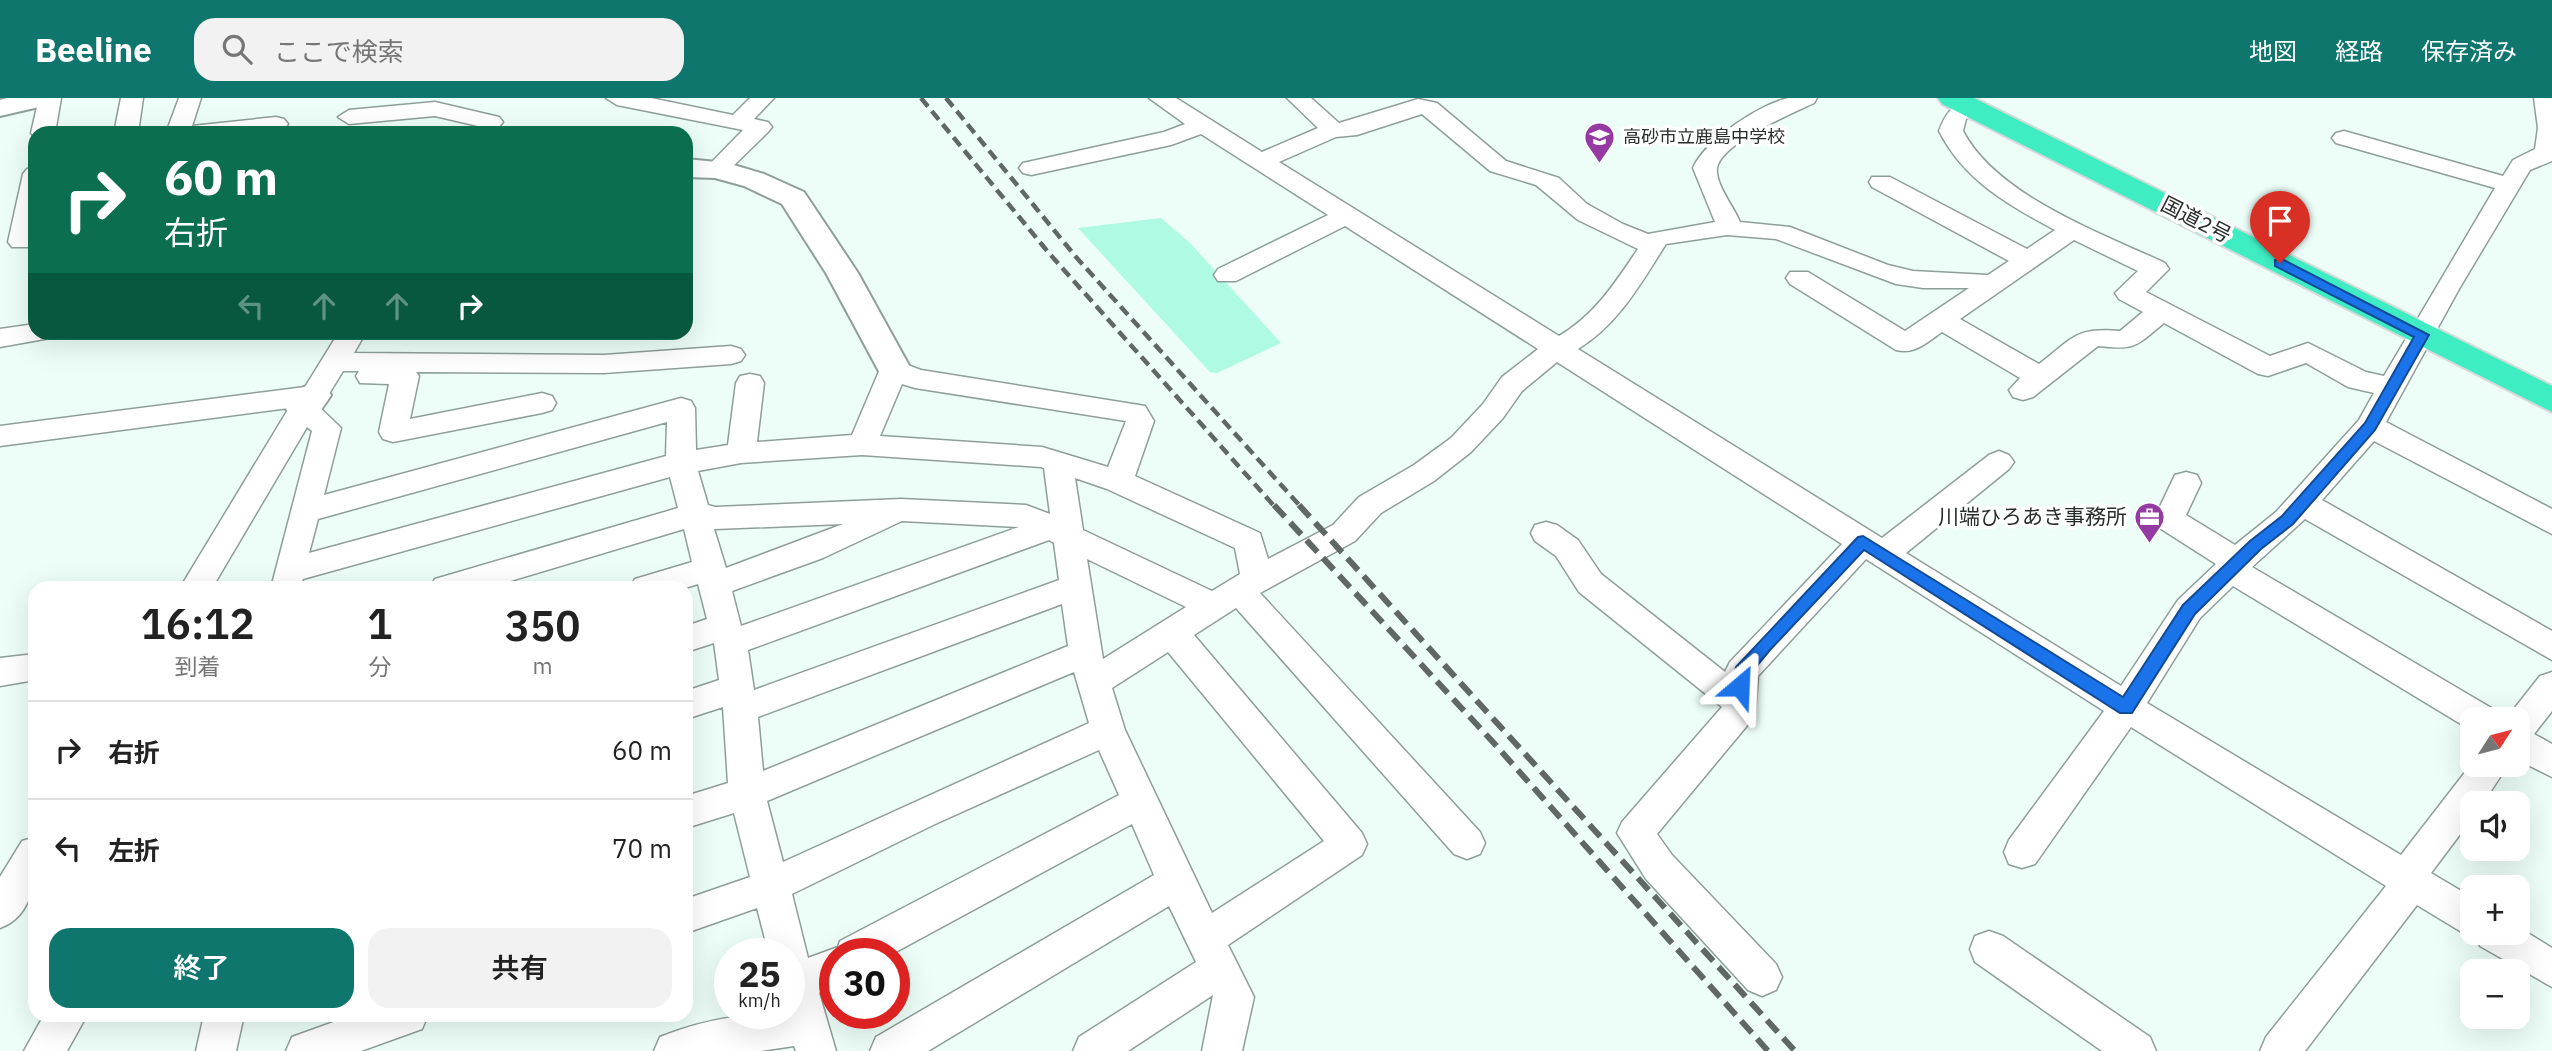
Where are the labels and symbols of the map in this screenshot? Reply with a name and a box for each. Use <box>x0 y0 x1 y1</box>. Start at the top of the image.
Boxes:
school or university icon: 高砂市立鹿島中学校 <box>1583 120 1617 164</box>
place label: 高砂市立鹿島中学校 <box>1623 125 1785 148</box>
street label: 国道2号 <box>2156 189 2236 249</box>
pin <box>2250 191 2310 263</box>
office icon: 川端ひろあき事務所 <box>2133 500 2167 544</box>
place label: 川端ひろあき事務所 <box>1938 502 2127 530</box>
position arrow <box>1703 649 1777 723</box>
north arrow <box>2460 707 2530 777</box>
speed limit sign: 30 <box>819 938 910 1029</box>

